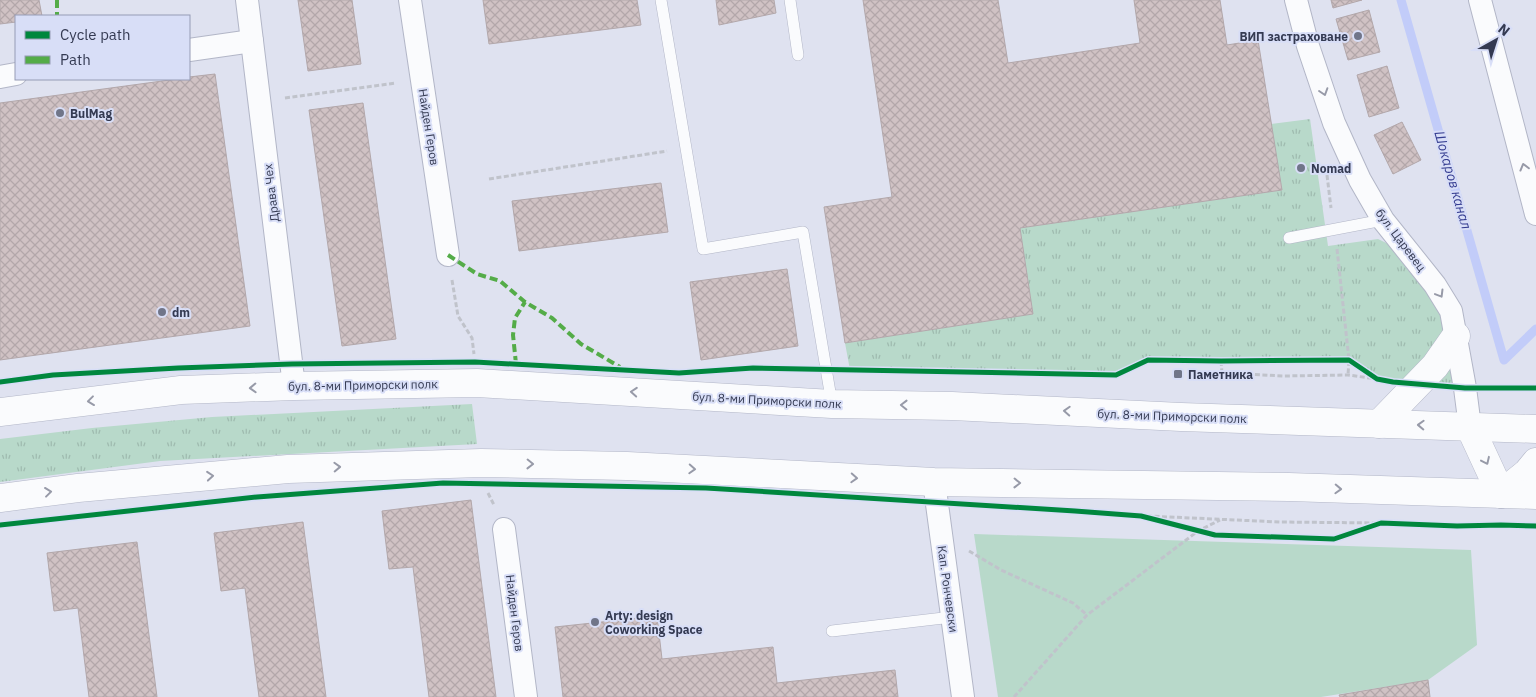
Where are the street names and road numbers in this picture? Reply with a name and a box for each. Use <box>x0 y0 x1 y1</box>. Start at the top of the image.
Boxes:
street label: Найден Геров <box>416 88 442 166</box>
street label: Драва Чех <box>260 163 282 223</box>
street label: бул. Царевец <box>1373 206 1429 274</box>
street label: бул. 8-ми Приморски полк <box>288 376 438 394</box>
street label: бул. 8-ми Приморски полк <box>692 389 842 411</box>
street label: бул. 8-ми Приморски полк <box>1097 406 1247 426</box>
street label: Кап. Рончевски <box>934 545 962 633</box>
street label: Найден Геров <box>503 574 527 652</box>

